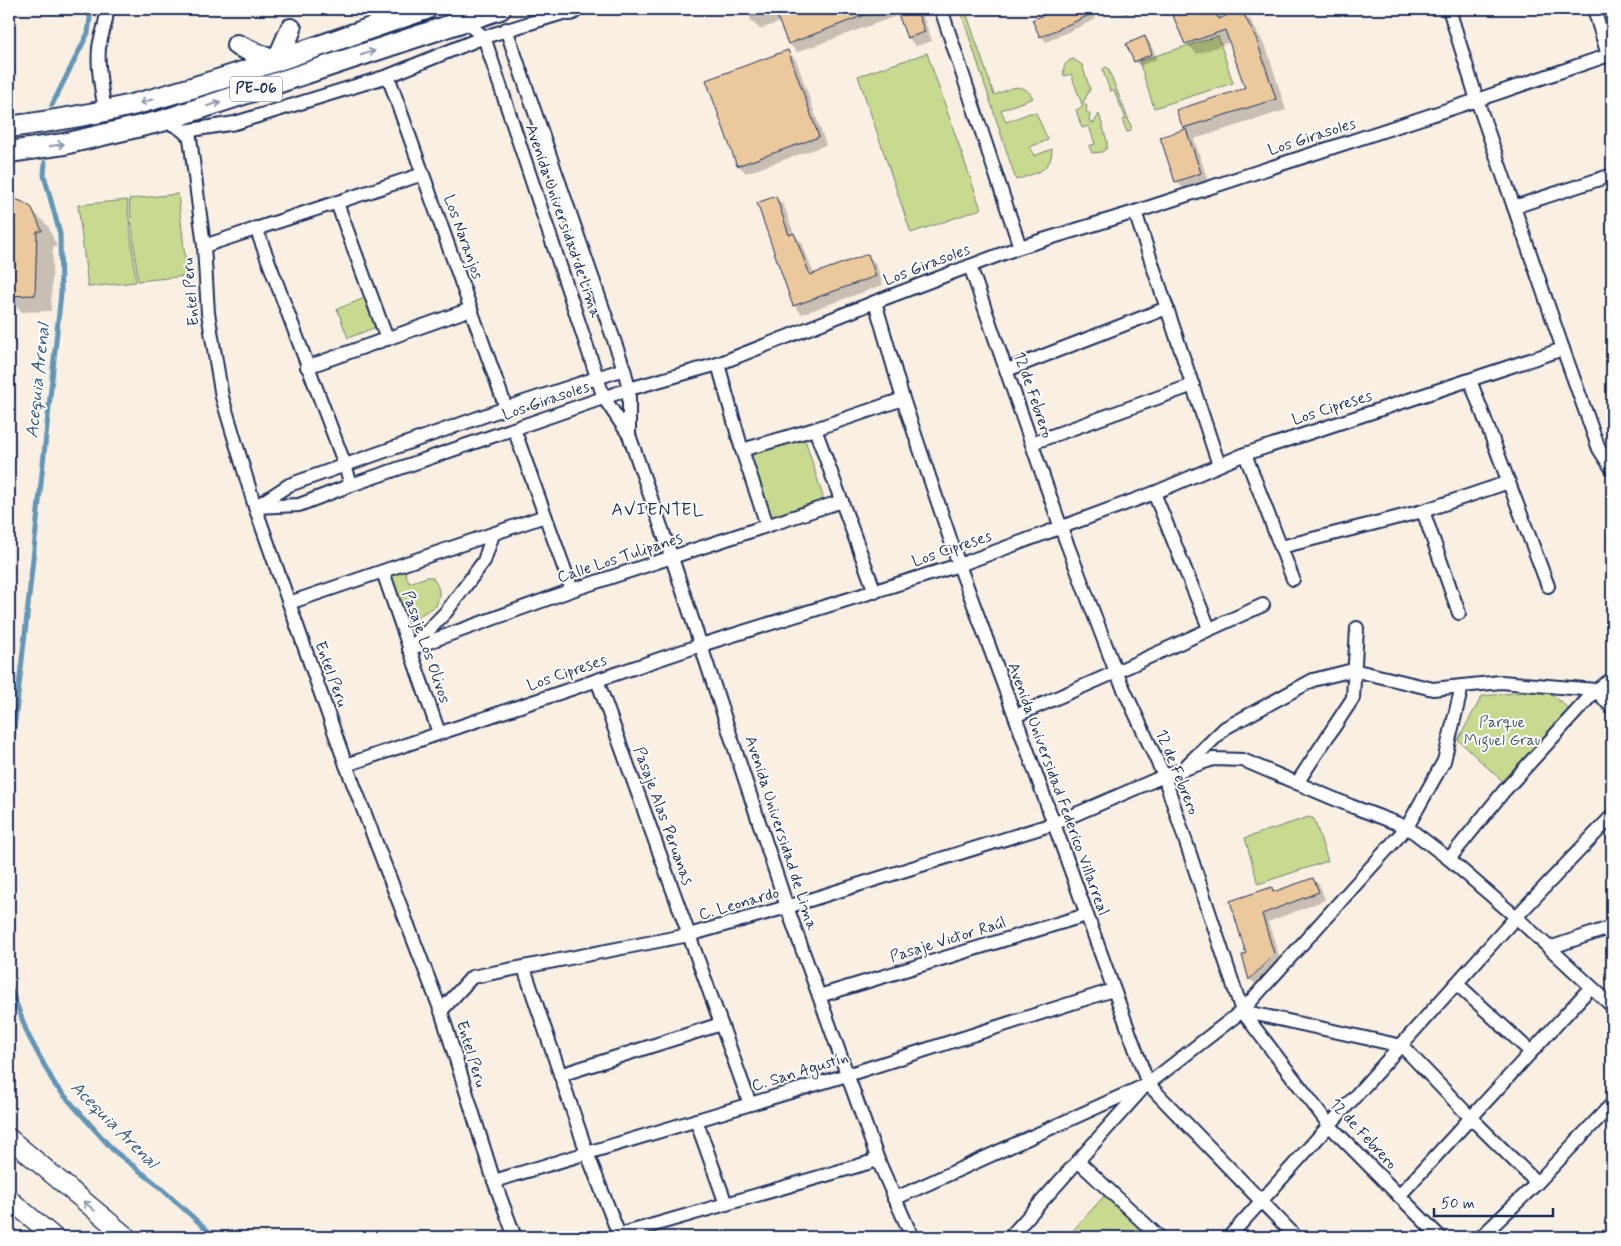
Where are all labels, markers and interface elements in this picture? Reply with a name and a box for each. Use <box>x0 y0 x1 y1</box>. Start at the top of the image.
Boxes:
one-way arrow <box>360 47 376 57</box>
road number: PE-06 <box>230 76 282 102</box>
one-way arrow <box>140 96 156 106</box>
one-way arrow <box>206 98 222 108</box>
street label: Los Girasoles <box>1265 113 1359 161</box>
street label: Avenida Universidad de Lima <box>520 122 606 321</box>
one-way arrow <box>49 140 65 150</box>
street label: Los Naranjos <box>438 192 488 282</box>
street label: Los Girasoles <box>881 239 973 291</box>
street label: Entel Peru <box>178 257 204 327</box>
water label: Acequia Arenal <box>20 320 56 439</box>
street label: 12 de Febrero <box>1008 349 1058 441</box>
street label: Los Girasoles <box>500 376 592 426</box>
street label: Los Cipreses <box>1289 385 1375 431</box>
district label: AVIENTEL <box>611 498 705 522</box>
street label: Los Cipreses <box>909 526 995 572</box>
street label: Calle Los Tulipanes <box>555 528 685 588</box>
street label: Pasaje Los Olivos <box>397 588 455 706</box>
street label: Entel Peru <box>309 638 353 710</box>
street label: Los Cipreses <box>524 650 610 696</box>
street label: Avenida Universidad Federico Villarreal <box>1002 660 1114 919</box>
park label: Parque Miguel Grau <box>1464 712 1540 752</box>
street label: 12 de Febrero <box>1150 726 1204 818</box>
street label: Avenida Universidad de Lima <box>740 733 822 933</box>
street label: Pasaje Alas Peruanas <box>628 744 698 888</box>
street label: C. Leonardo <box>696 882 782 925</box>
street label: Pasaje Victor Raúl <box>887 912 1009 968</box>
street label: Entel Peru <box>451 1018 491 1090</box>
street label: C. San Agustín <box>749 1047 851 1098</box>
water label: Acequia Arenal <box>65 1076 165 1176</box>
street label: 12 de Febrero <box>1325 1094 1402 1174</box>
scale bar <box>1434 1186 1552 1218</box>
text: 50 m <box>1441 1194 1475 1214</box>
one-way arrow <box>83 1200 96 1212</box>

